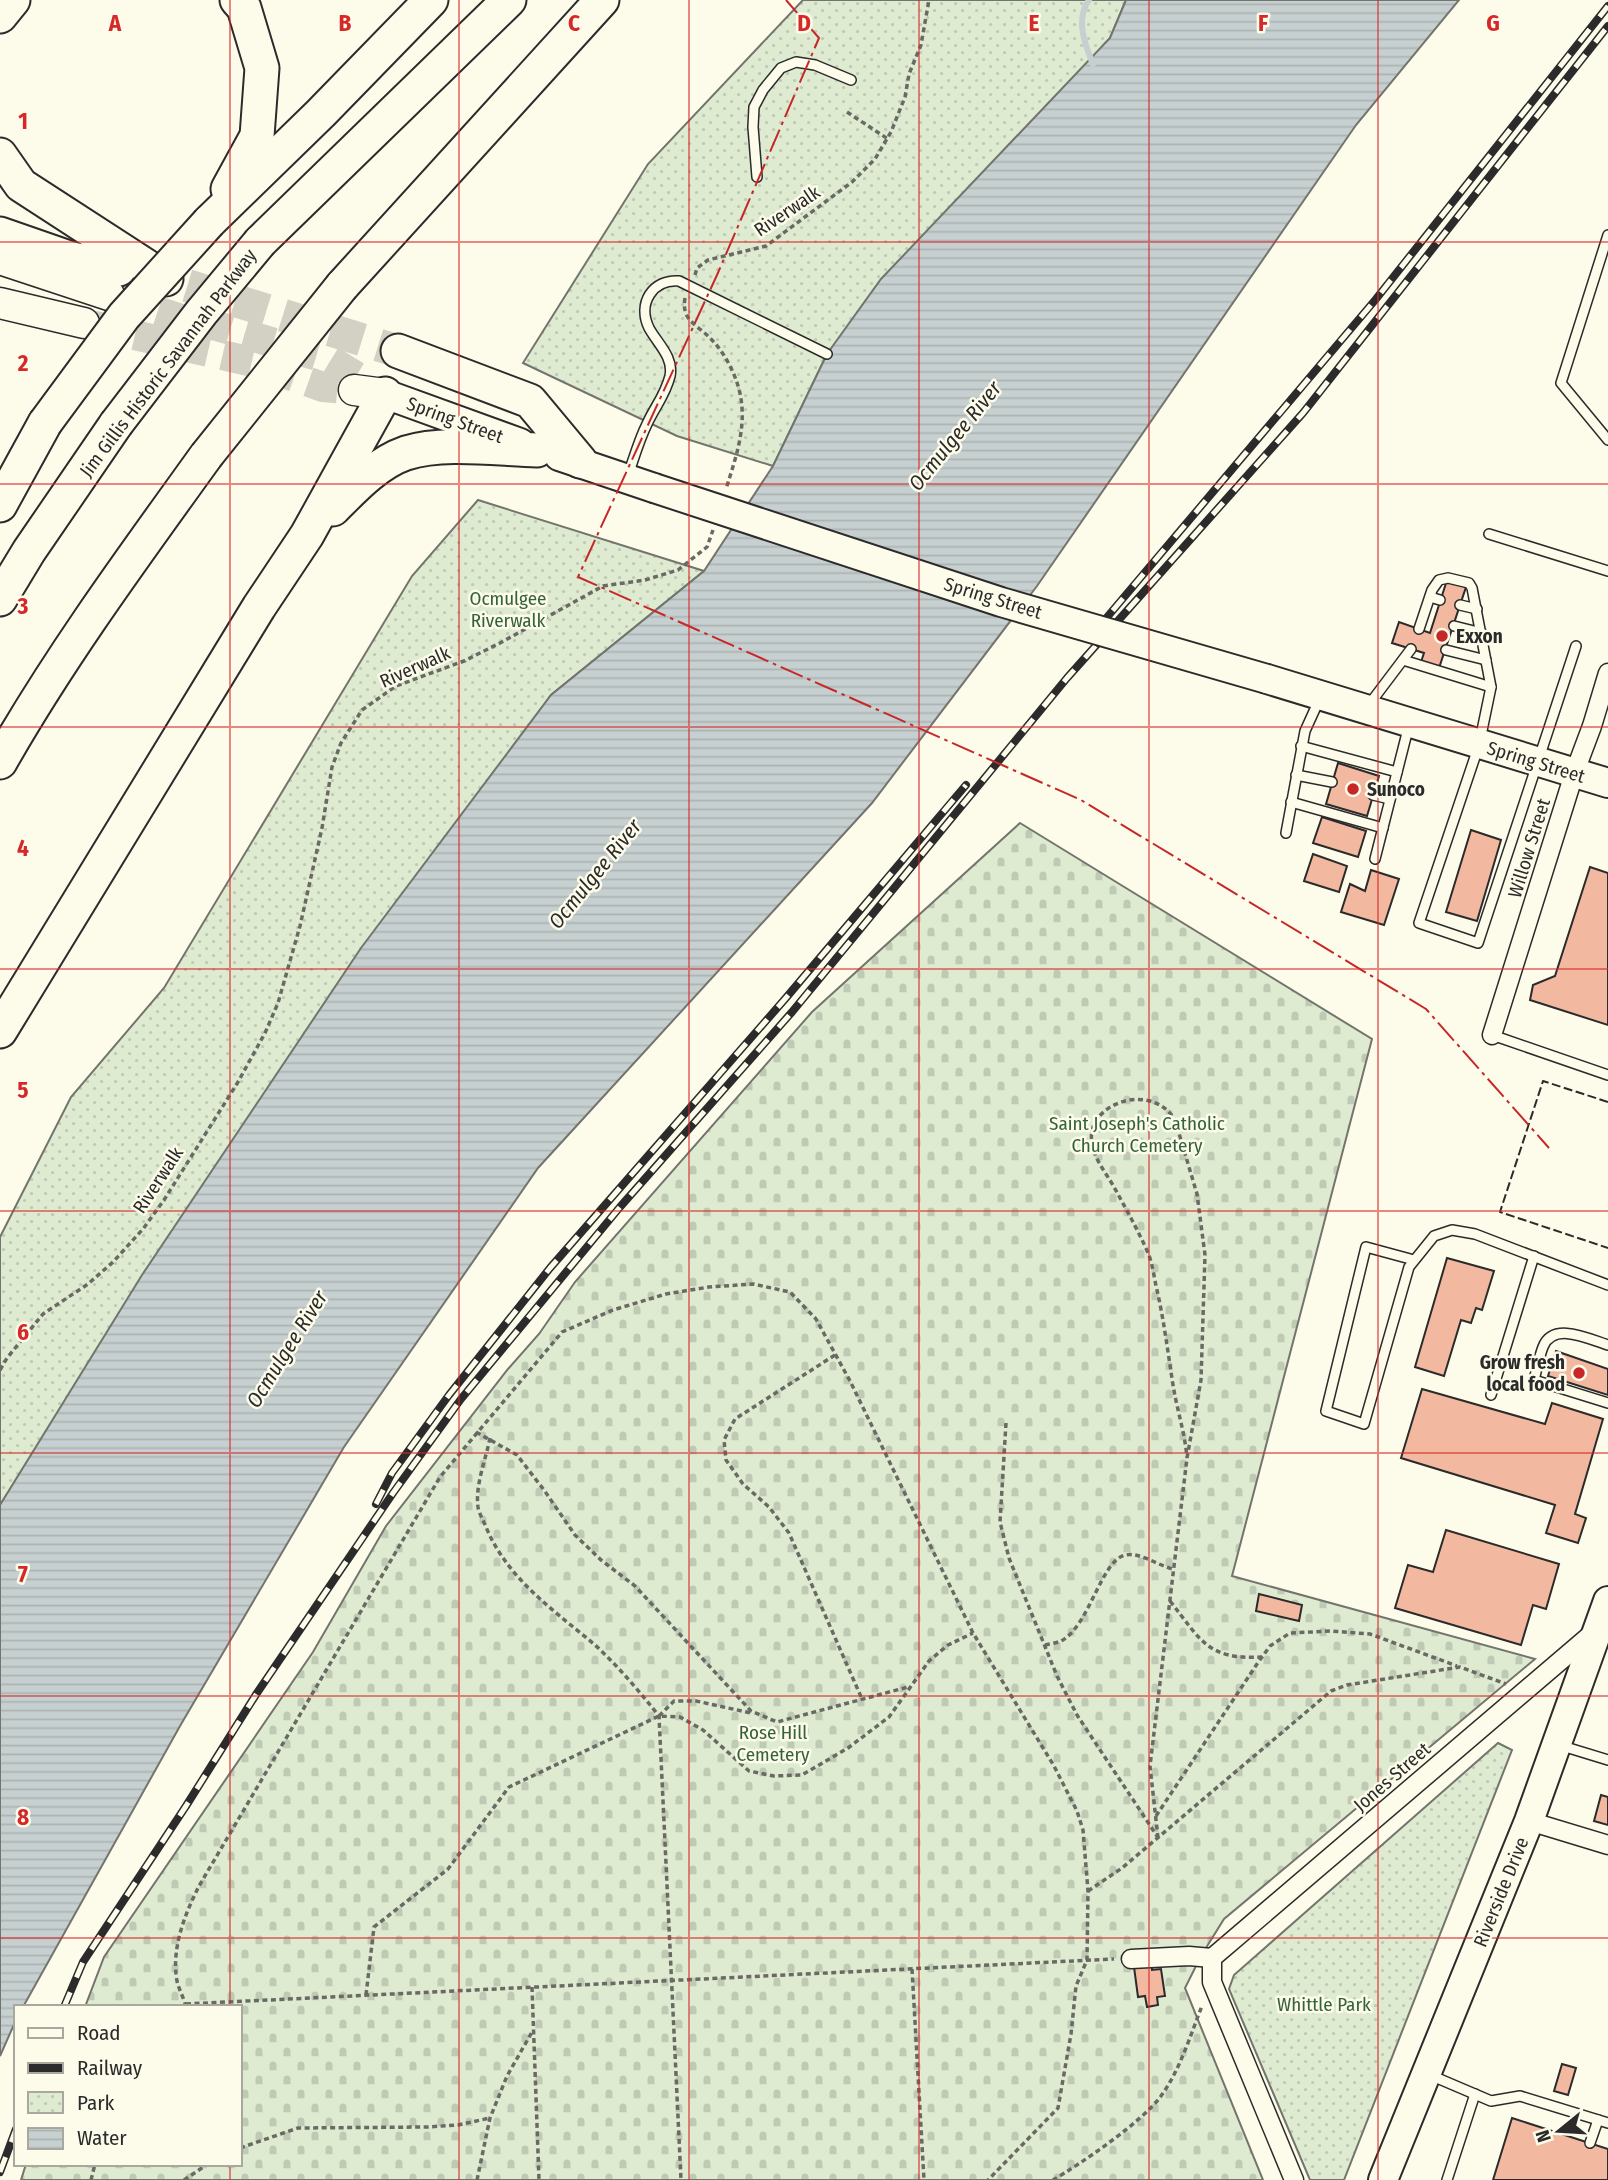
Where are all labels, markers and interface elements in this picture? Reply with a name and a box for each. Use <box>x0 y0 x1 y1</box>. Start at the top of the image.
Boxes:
text: A <box>108 9 122 37</box>
text: B <box>339 9 352 37</box>
text: C <box>568 9 580 37</box>
text: D <box>797 9 811 37</box>
text: E <box>1029 9 1040 37</box>
text: F <box>1258 9 1268 37</box>
text: G <box>1486 9 1500 37</box>
text: 1 <box>18 107 28 135</box>
street label: Riverwalk <box>750 180 825 241</box>
street label: Jim Gillis Historic Savannah Parkway <box>75 244 262 482</box>
text: 2 <box>17 349 29 377</box>
water label: Ocmulgee River <box>903 376 1007 496</box>
street label: Spring Street <box>404 392 507 448</box>
street label: Spring Street <box>941 572 1045 624</box>
park label: Ocmulgee Riverwalk <box>469 587 547 632</box>
text: 3 <box>17 592 29 620</box>
place label: Exxon <box>1456 625 1503 648</box>
marker: Exxon <box>1434 628 1450 644</box>
street label: Riverwalk <box>376 641 454 693</box>
street label: Spring Street <box>1484 736 1588 788</box>
place label: Sunoco <box>1367 778 1425 801</box>
marker: Sunoco <box>1345 781 1361 797</box>
street label: Willow Street <box>1503 795 1555 900</box>
water label: Ocmulgee River <box>543 814 647 934</box>
text: 4 <box>17 834 29 862</box>
text: 5 <box>17 1076 29 1104</box>
park label: Saint Joseph's Catholic Church Cemetery <box>1049 1112 1225 1157</box>
street label: Riverwalk <box>128 1142 188 1218</box>
water label: Ocmulgee River <box>241 1285 334 1412</box>
text: 6 <box>17 1318 29 1346</box>
place label: Grow fresh local food <box>1480 1351 1565 1396</box>
marker: Grow fresh local food <box>1571 1365 1587 1381</box>
text: 7 <box>18 1560 28 1588</box>
park label: Rose Hill Cemetery <box>736 1721 810 1766</box>
street label: Jones Street <box>1349 1737 1436 1816</box>
text: 8 <box>17 1803 29 1831</box>
street label: Riverside Drive <box>1469 1834 1533 1950</box>
park label: Whittle Park <box>1277 1993 1371 2016</box>
legend <box>14 2005 242 2166</box>
text: Road <box>77 2020 121 2046</box>
text: Railway <box>77 2055 143 2081</box>
text: Park <box>77 2090 115 2116</box>
north arrow <box>1524 2096 1594 2166</box>
text: Water <box>77 2125 127 2151</box>
text: N <box>1531 2127 1556 2145</box>

